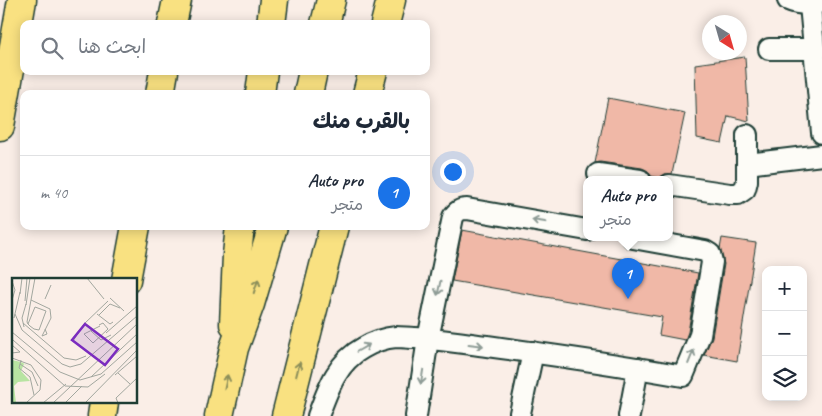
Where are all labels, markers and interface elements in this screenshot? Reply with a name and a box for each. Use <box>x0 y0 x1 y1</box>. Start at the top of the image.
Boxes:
north arrow <box>702 15 747 60</box>
search box <box>20 20 430 75</box>
icon: search <box>38 34 66 62</box>
text: ابحث هنا <box>78 35 146 59</box>
text: بالقرب منك <box>313 108 410 134</box>
your location <box>440 159 466 185</box>
text: Auto pro <box>308 168 363 192</box>
popup <box>583 176 673 241</box>
text: 40 m <box>40 183 67 203</box>
text: 1 <box>390 183 398 203</box>
text: Auto pro <box>600 183 656 207</box>
text: متجر <box>332 195 363 215</box>
text: متجر <box>600 210 632 230</box>
one-way arrow <box>531 216 547 226</box>
pin: 1 <box>612 258 644 299</box>
map controls <box>762 266 807 401</box>
button: + <box>762 266 807 311</box>
inset map <box>12 278 138 404</box>
one-way arrow <box>252 278 261 294</box>
one-way arrow <box>433 279 443 295</box>
button: − <box>762 311 807 356</box>
one-way arrow <box>468 340 484 350</box>
one-way arrow <box>356 343 370 353</box>
one-way arrow <box>687 350 696 366</box>
button: layers <box>762 356 807 401</box>
one-way arrow <box>294 361 303 377</box>
one-way arrow <box>417 369 427 385</box>
one-way arrow <box>222 374 231 390</box>

